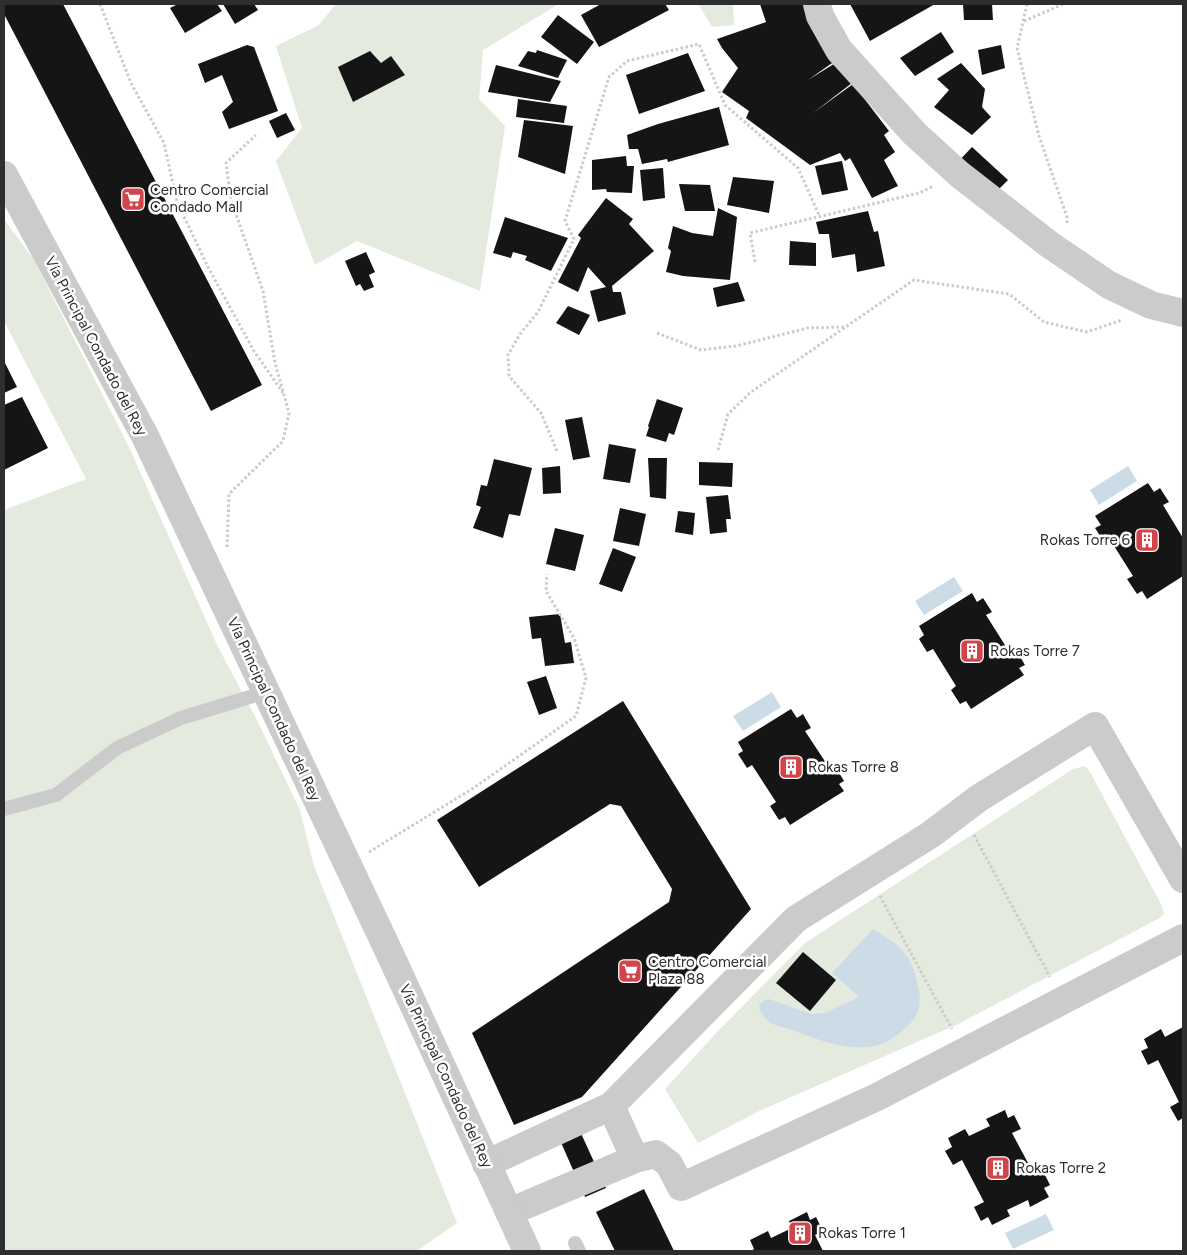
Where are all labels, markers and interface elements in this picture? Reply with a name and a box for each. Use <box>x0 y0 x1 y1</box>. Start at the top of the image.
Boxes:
place label: Centro Comercial Condado Mall <box>150 181 269 216</box>
supermarket icon: Centro Comercial Condado Mall <box>120 186 146 212</box>
street label: Vía Principal Condado del Rey <box>41 253 151 439</box>
building icon: Rokas Torre 6 <box>1134 527 1160 553</box>
place label: Rokas Torre 6 <box>1040 531 1130 549</box>
street label: Vía Principal Condado del Rey <box>223 614 325 804</box>
building icon: Rokas Torre 7 <box>959 638 985 664</box>
place label: Rokas Torre 7 <box>990 642 1080 660</box>
building icon: Rokas Torre 8 <box>778 754 804 780</box>
place label: Rokas Torre 8 <box>808 758 899 776</box>
place label: Centro Comercial Plaza 88 <box>648 953 767 988</box>
supermarket icon: Centro Comercial Plaza 88 <box>617 958 643 984</box>
street label: Vía Principal Condado del Rey <box>395 981 497 1171</box>
building icon: Rokas Torre 2 <box>985 1155 1011 1181</box>
place label: Rokas Torre 2 <box>1016 1159 1106 1177</box>
building icon: Rokas Torre 1 <box>787 1220 813 1246</box>
place label: Rokas Torre 1 <box>818 1224 906 1242</box>

